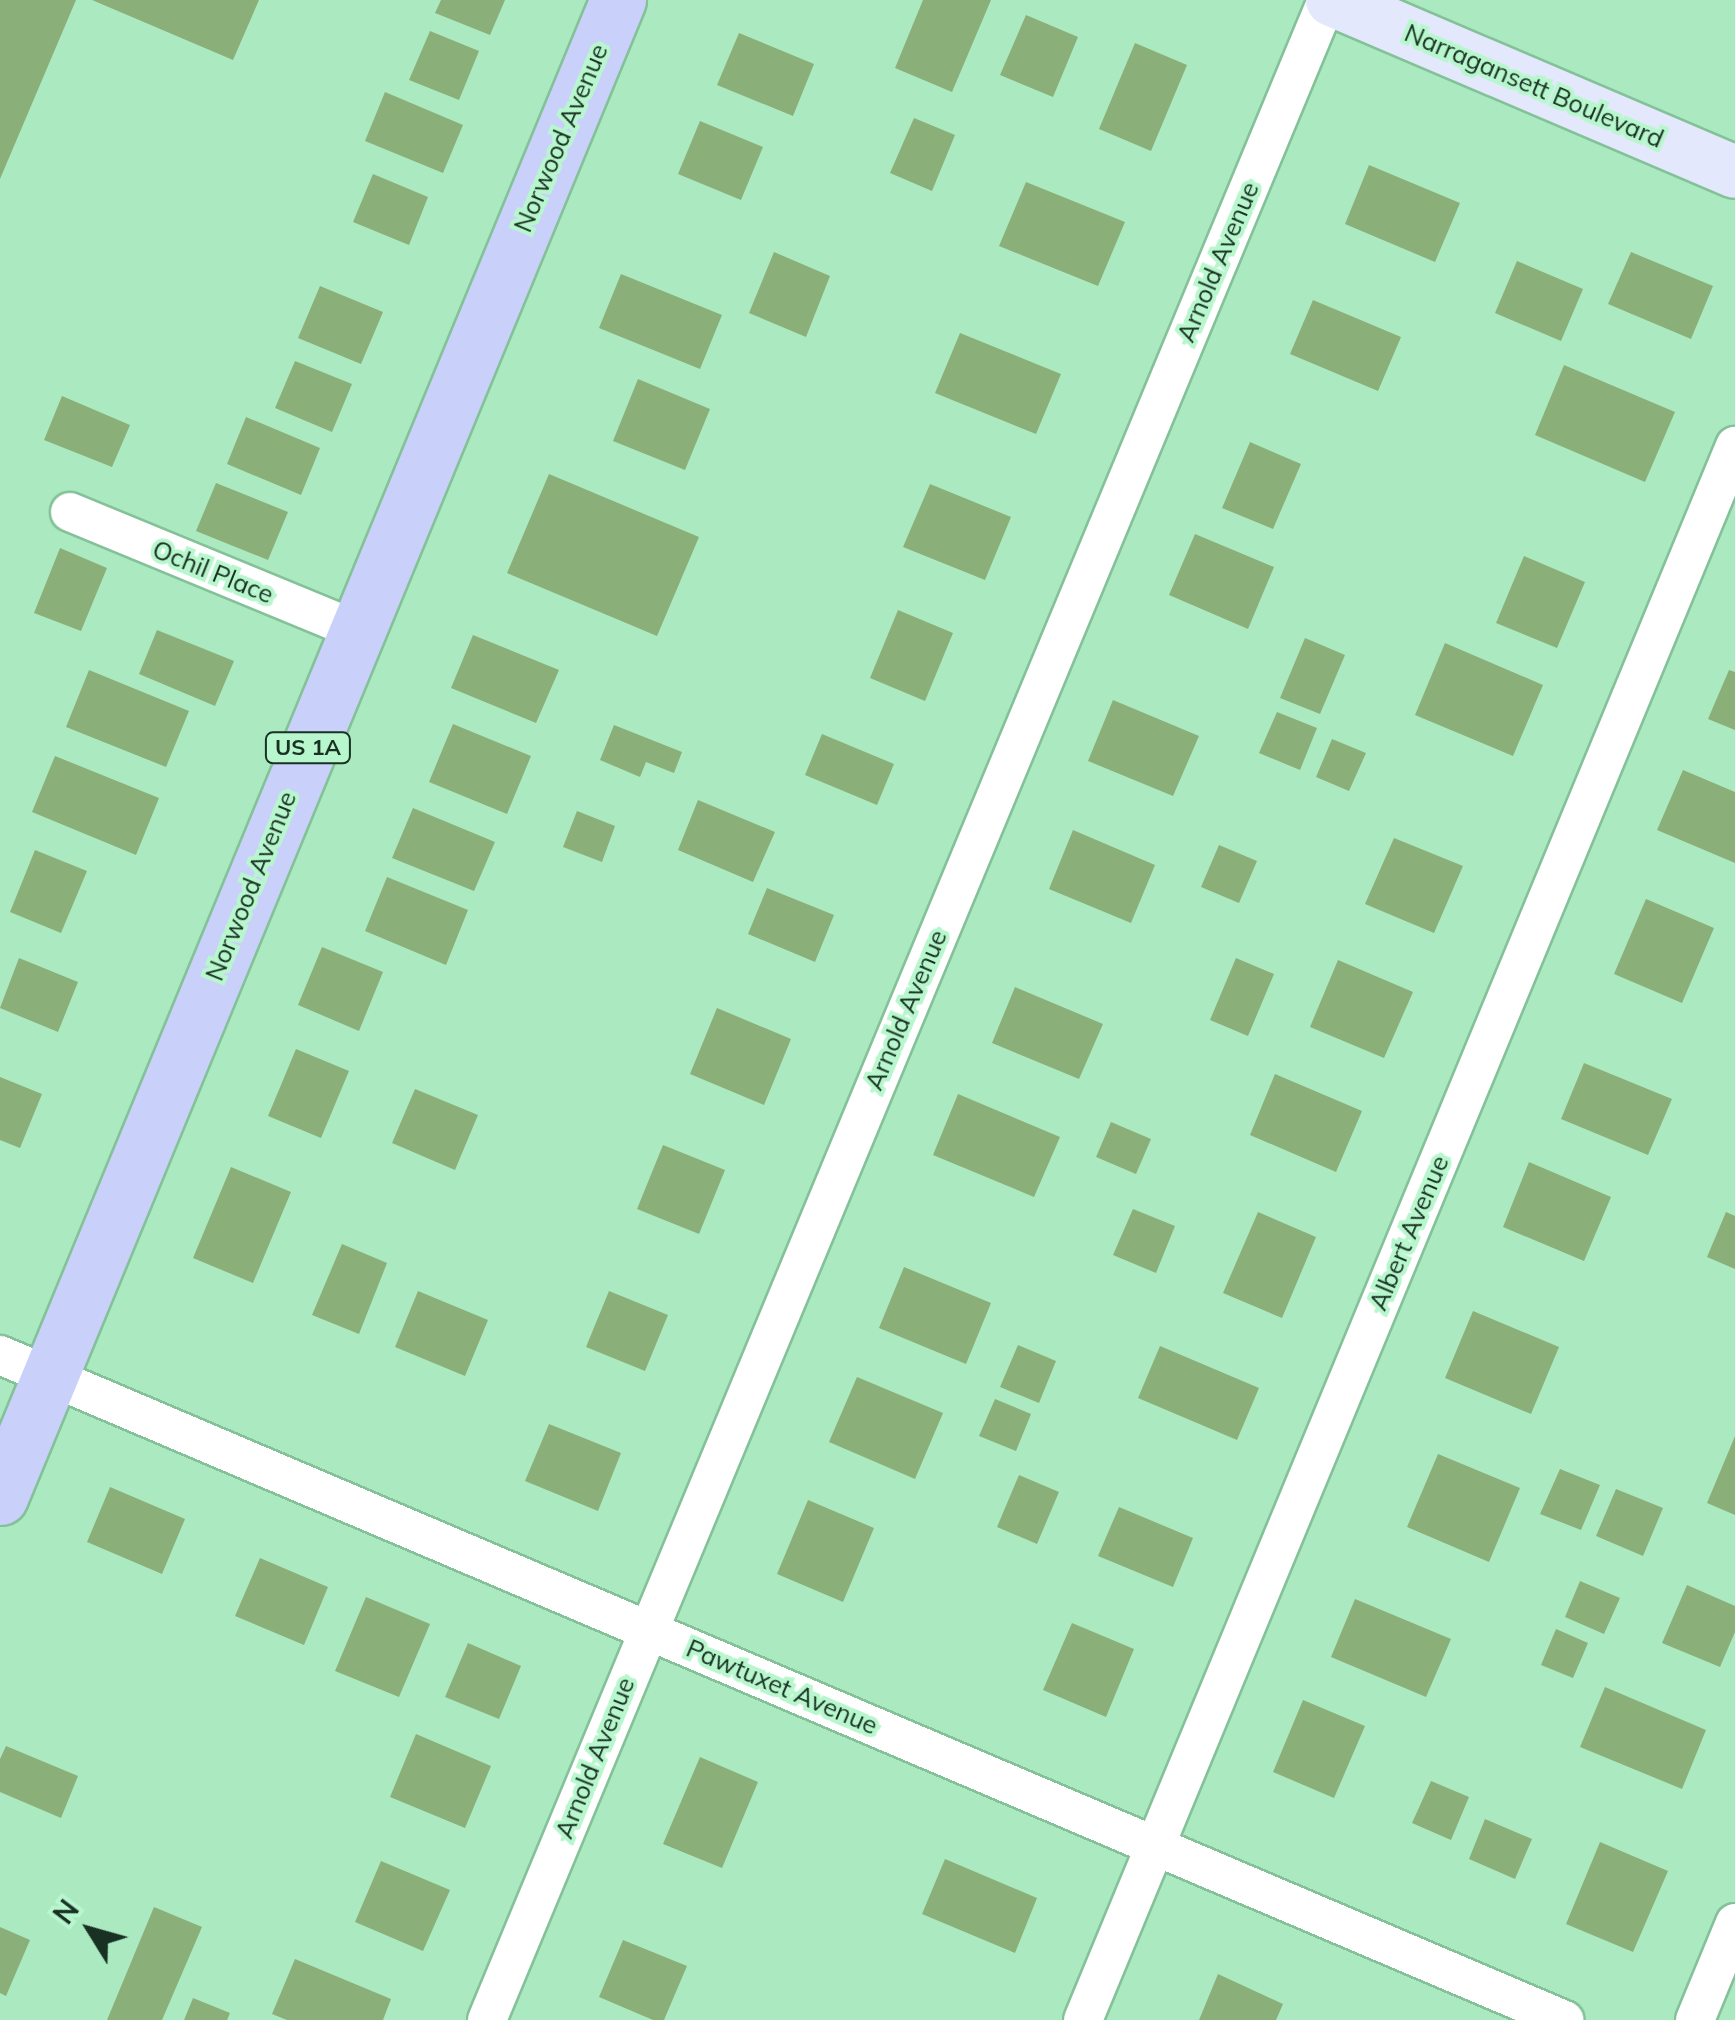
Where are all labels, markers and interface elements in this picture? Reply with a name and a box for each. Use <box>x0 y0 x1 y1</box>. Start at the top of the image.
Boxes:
street label: Narragansett Boulevard <box>1400 18 1668 154</box>
street label: Norwood Avenue <box>508 39 614 237</box>
street label: Arnold Avenue <box>1171 177 1265 347</box>
street label: Ochil Place <box>148 534 278 610</box>
road number: US 1A <box>263 731 353 765</box>
street label: Norwood Avenue <box>199 787 303 985</box>
street label: Arnold Avenue <box>859 925 953 1095</box>
street label: Albert Avenue <box>1363 1151 1455 1315</box>
street label: Pawtuxet Avenue <box>682 1633 882 1741</box>
street label: Arnold Avenue <box>549 1673 641 1843</box>
north arrow <box>40 1880 140 1980</box>
text: N <box>45 1893 86 1931</box>

